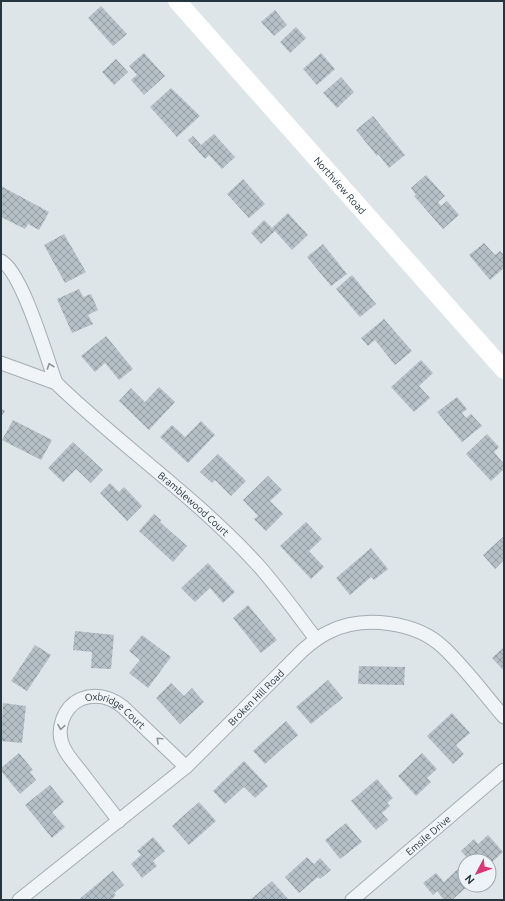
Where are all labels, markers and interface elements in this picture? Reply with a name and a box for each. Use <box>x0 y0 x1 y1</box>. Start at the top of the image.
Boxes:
street label: Northview Road <box>312 155 368 216</box>
one-way arrow <box>46 363 55 370</box>
street label: Bramblewood Court <box>156 470 231 538</box>
street label: Broken Hill Road <box>226 667 286 728</box>
street label: Oxbridge Court <box>84 691 147 731</box>
one-way arrow <box>58 724 66 730</box>
one-way arrow <box>156 737 164 745</box>
street label: Emsile Drive <box>404 813 453 857</box>
north arrow <box>457 853 497 893</box>
text: N <box>462 873 477 887</box>

